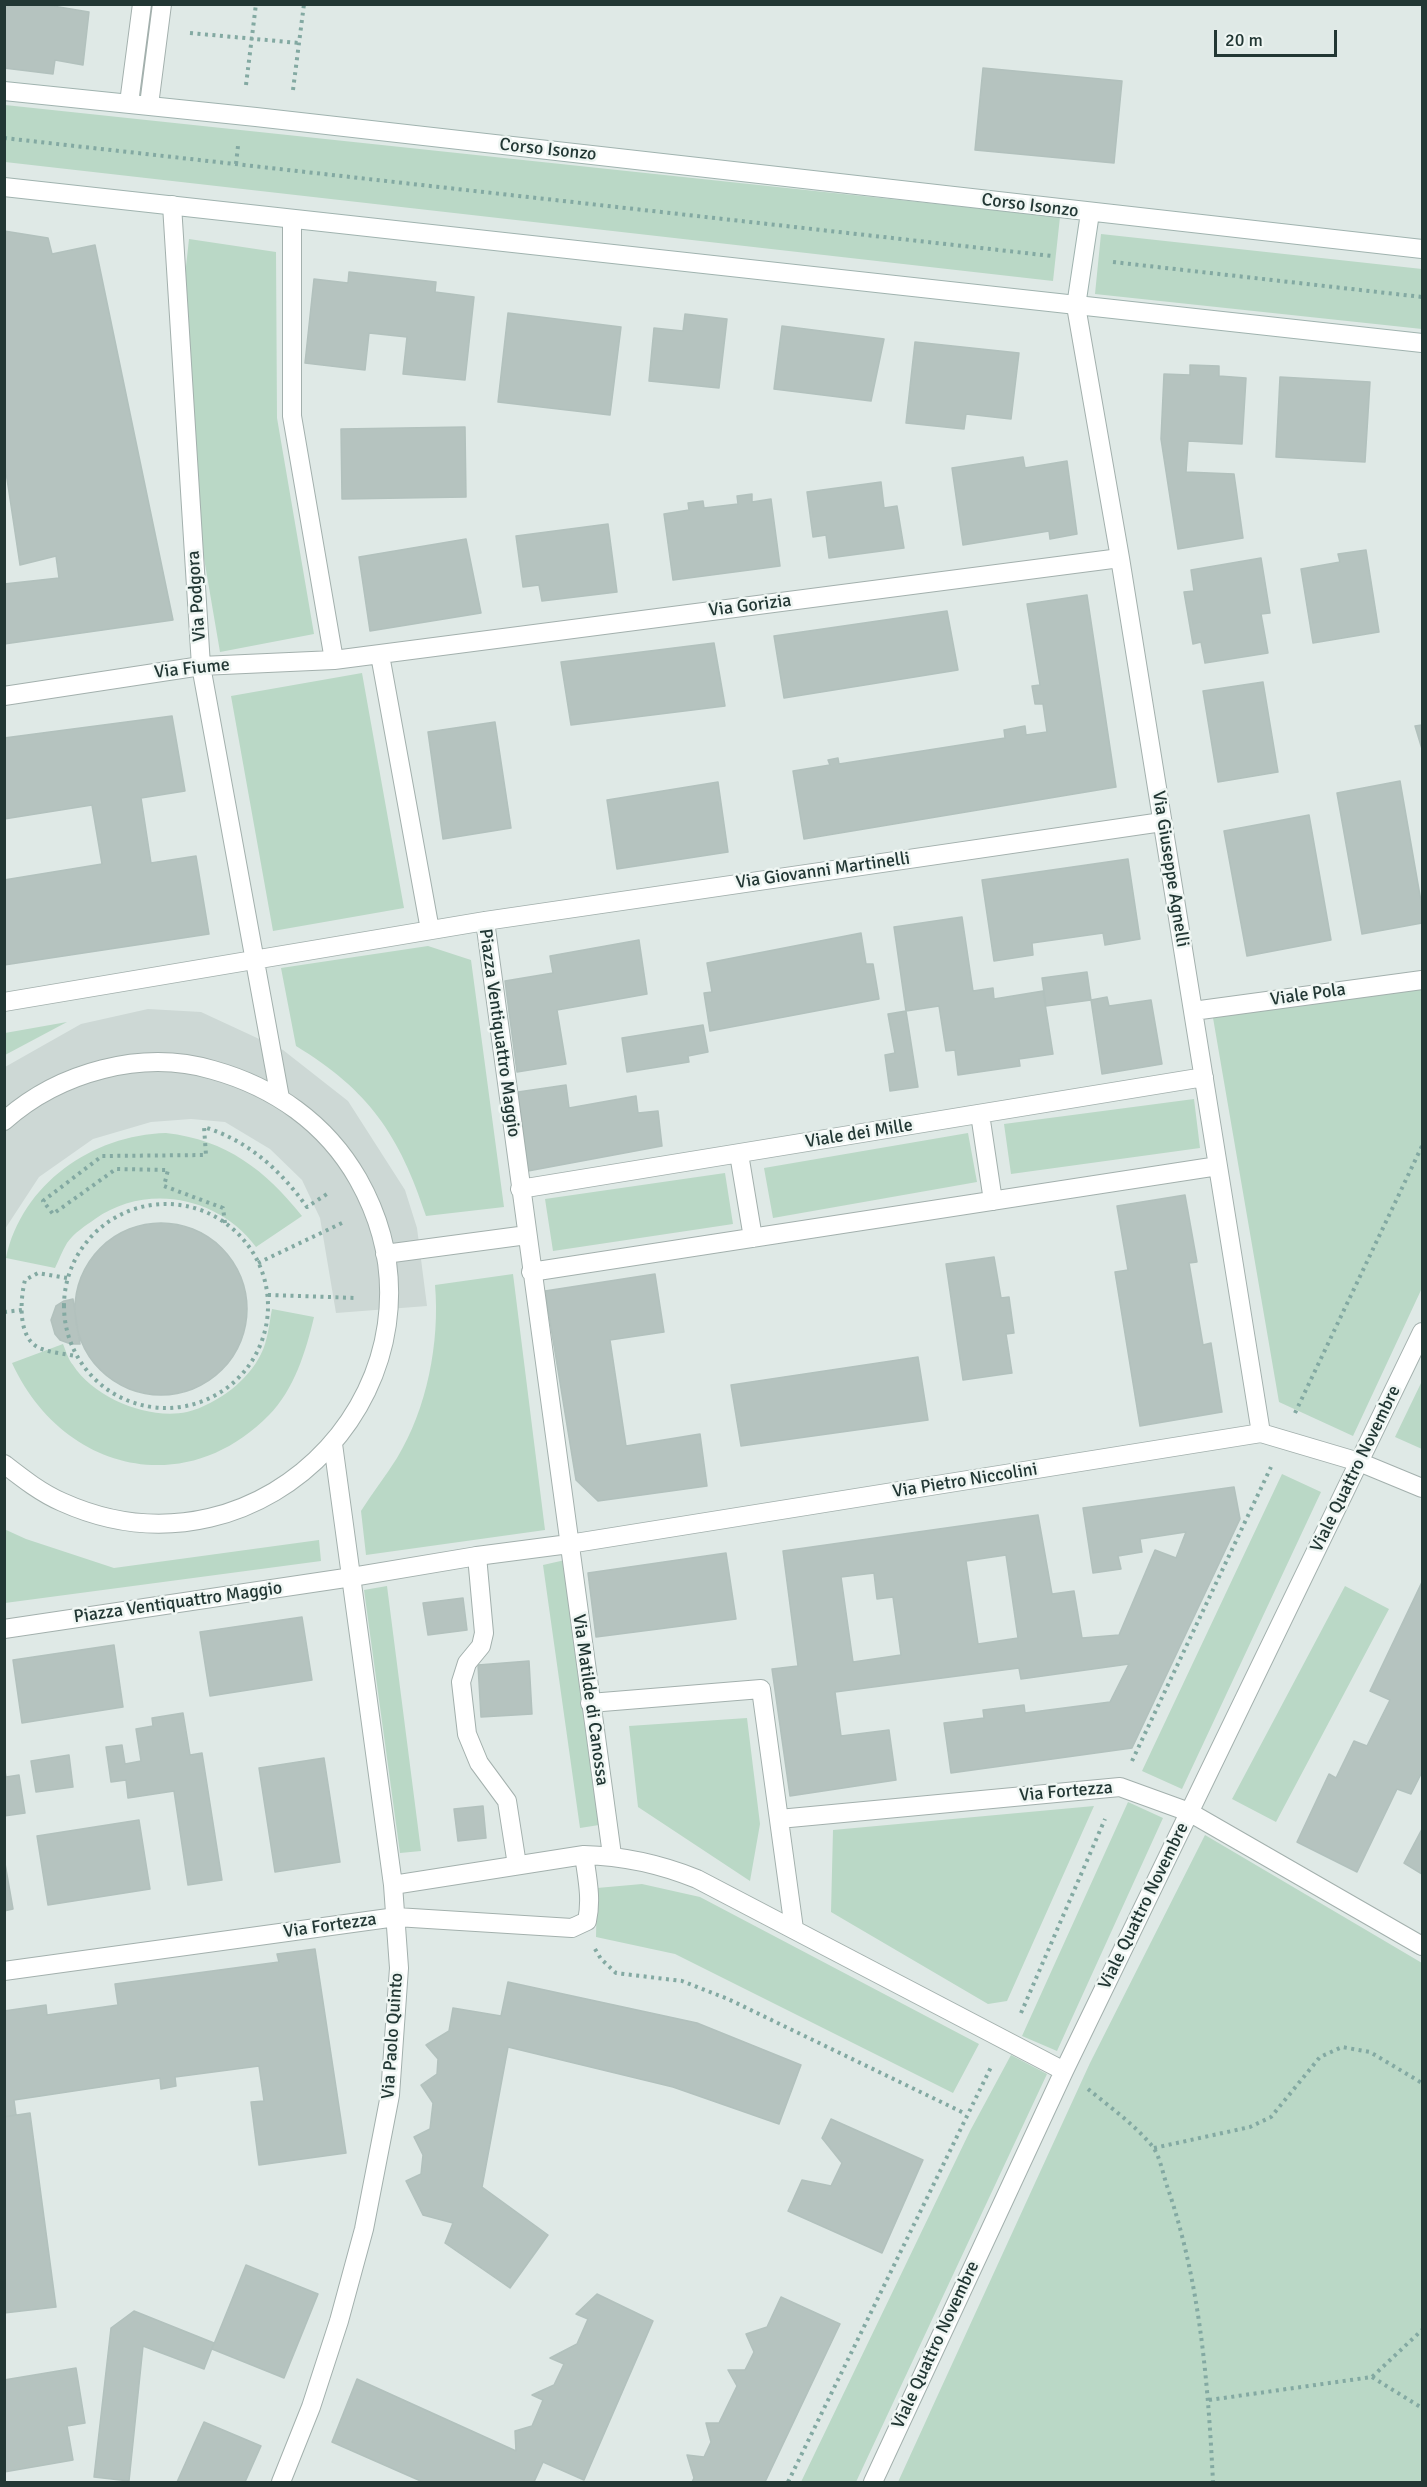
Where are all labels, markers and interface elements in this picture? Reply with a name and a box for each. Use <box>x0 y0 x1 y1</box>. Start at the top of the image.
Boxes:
scale bar <box>1217 18 1340 56</box>
text: 20 m <box>1225 29 1263 51</box>
street label: Corso Isonzo <box>498 134 598 166</box>
street label: Corso Isonzo <box>980 189 1080 223</box>
street label: Via Podgora <box>183 550 211 642</box>
street label: Via Gorizia <box>707 590 793 622</box>
street label: Via Fiume <box>153 654 231 684</box>
street label: Via Giuseppe Agnelli <box>1147 789 1193 949</box>
street label: Via Giovanni Martinelli <box>735 848 911 894</box>
street label: Piazza Ventiquattro Maggio <box>474 927 524 1139</box>
street label: Viale Pola <box>1269 979 1347 1011</box>
street label: Viale dei Mille <box>804 1115 914 1153</box>
street label: Viale Quattro Novembre <box>1306 1382 1406 1556</box>
street label: Via Pietro Niccolini <box>891 1459 1039 1503</box>
street label: Piazza Ventiquattro Maggio <box>72 1578 284 1628</box>
street label: Via Matilde di Canossa <box>567 1613 613 1787</box>
street label: Via Fortezza <box>1018 1777 1114 1807</box>
street label: Viale Quattro Novembre <box>1094 1819 1194 1993</box>
street label: Via Fortezza <box>282 1909 378 1943</box>
street label: Via Paolo Quinto <box>378 1972 408 2100</box>
street label: Viale Quattro Novembre <box>888 2258 984 2432</box>

